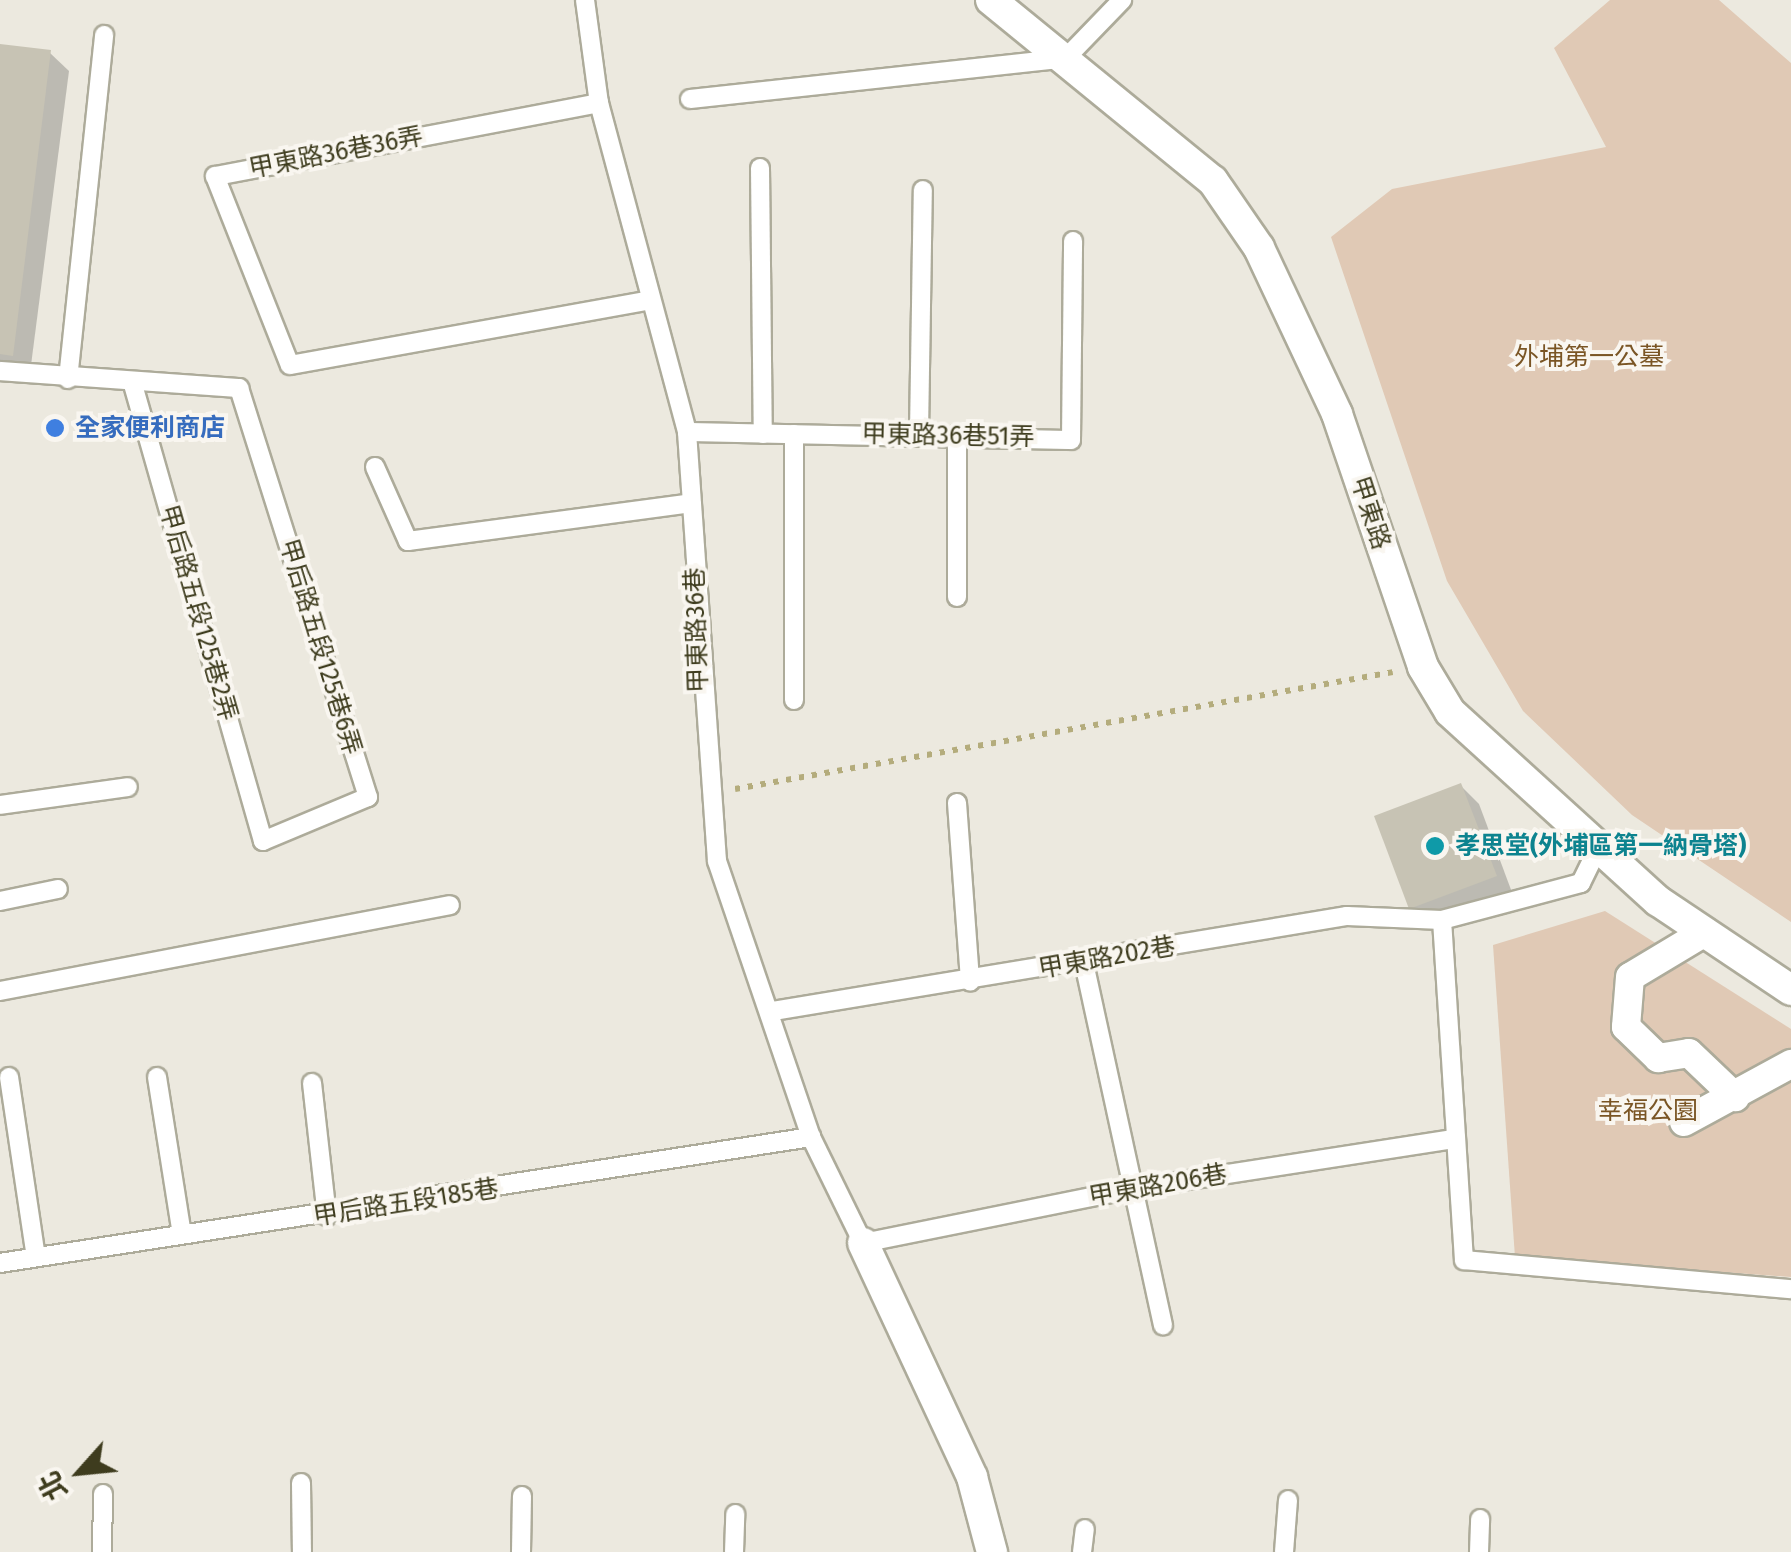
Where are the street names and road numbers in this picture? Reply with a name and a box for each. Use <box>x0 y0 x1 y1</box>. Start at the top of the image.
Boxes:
street label: 甲東路36巷36弄 <box>246 121 426 185</box>
street label: 甲東路36巷51弄 <box>861 419 1035 453</box>
street label: 甲東路 <box>1344 473 1396 553</box>
street label: 甲后路五段125巷2弄 <box>153 502 243 724</box>
street label: 甲后路五段125巷6弄 <box>273 535 367 759</box>
street label: 甲東路36巷 <box>680 567 714 693</box>
street label: 甲東路202巷 <box>1036 931 1178 985</box>
street label: 甲東路206巷 <box>1087 1159 1229 1213</box>
street label: 甲后路五段185巷 <box>311 1174 501 1232</box>

